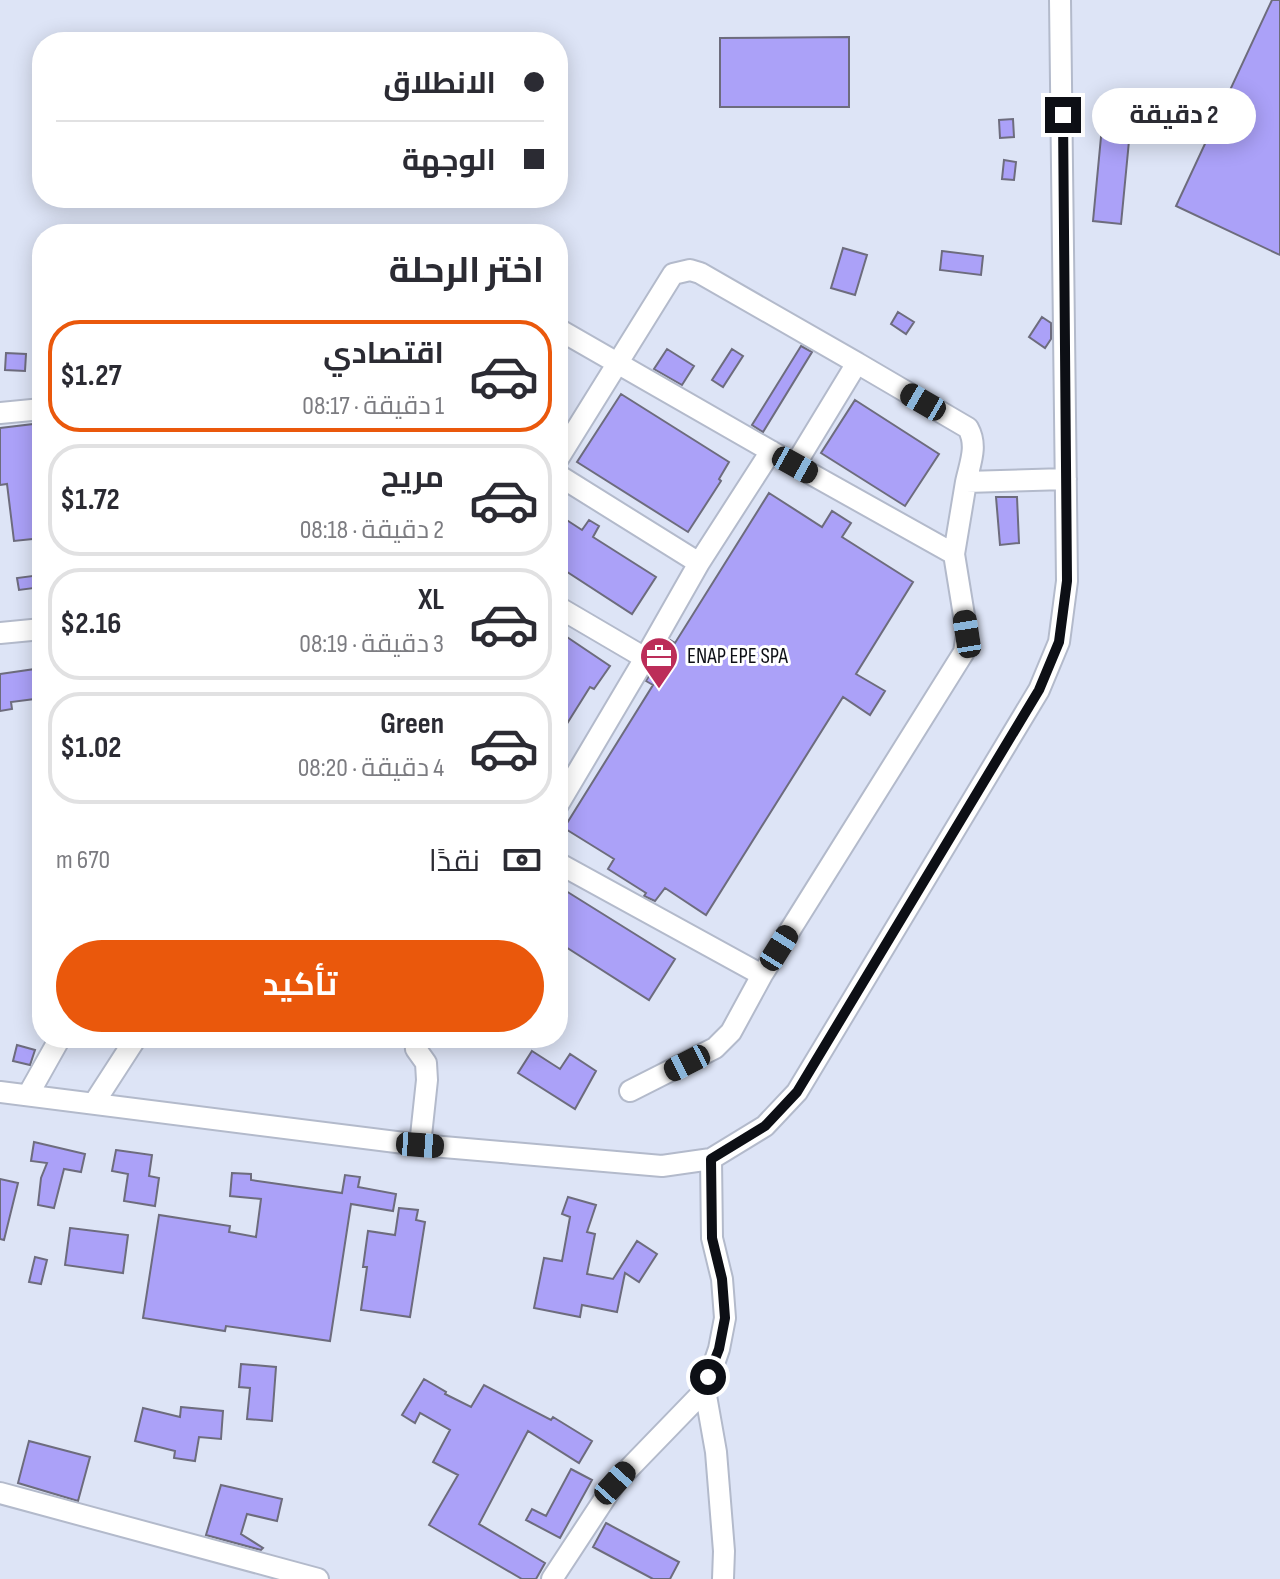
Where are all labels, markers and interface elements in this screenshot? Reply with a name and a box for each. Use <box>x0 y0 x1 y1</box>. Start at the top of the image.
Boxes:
text: الانطلاق <box>383 66 496 102</box>
callout: 2 دقيقة <box>1091 87 1255 143</box>
route end <box>1045 97 1081 133</box>
text: 2 دقيقة <box>1130 100 1218 131</box>
text: الوجهة <box>402 143 496 179</box>
text: اختر الرحلة <box>389 250 544 293</box>
text: اقتصادي <box>323 336 444 372</box>
icon: car <box>468 340 540 412</box>
text: $1.27 <box>60 358 122 394</box>
car <box>896 380 950 424</box>
text: 1 دقيقة · 08:17 <box>302 391 444 422</box>
car <box>768 443 822 487</box>
text: مريح <box>381 460 444 496</box>
icon: car <box>468 464 540 536</box>
text: $1.72 <box>60 482 120 518</box>
text: 2 دقيقة · 08:18 <box>300 515 444 546</box>
text: XL <box>418 582 444 618</box>
icon: car <box>468 588 540 660</box>
text: $2.16 <box>60 606 121 642</box>
car <box>951 608 983 660</box>
text: 3 دقيقة · 08:19 <box>299 629 444 660</box>
office icon: ENAP EPE SPA <box>638 635 680 690</box>
place label: ENAP EPE SPA <box>687 643 789 670</box>
text: Green <box>380 706 444 742</box>
icon: car <box>468 712 540 784</box>
text: $1.02 <box>60 730 121 766</box>
text: 4 دقيقة · 08:20 <box>298 753 444 784</box>
icon: cash <box>500 838 544 882</box>
text: نقدًا <box>429 844 480 880</box>
text: 670 m <box>56 845 110 876</box>
car <box>756 921 802 975</box>
button: تأكيد <box>56 940 544 1032</box>
car <box>660 1041 714 1085</box>
car <box>395 1131 445 1159</box>
route start <box>690 1359 726 1395</box>
car <box>590 1457 640 1509</box>

